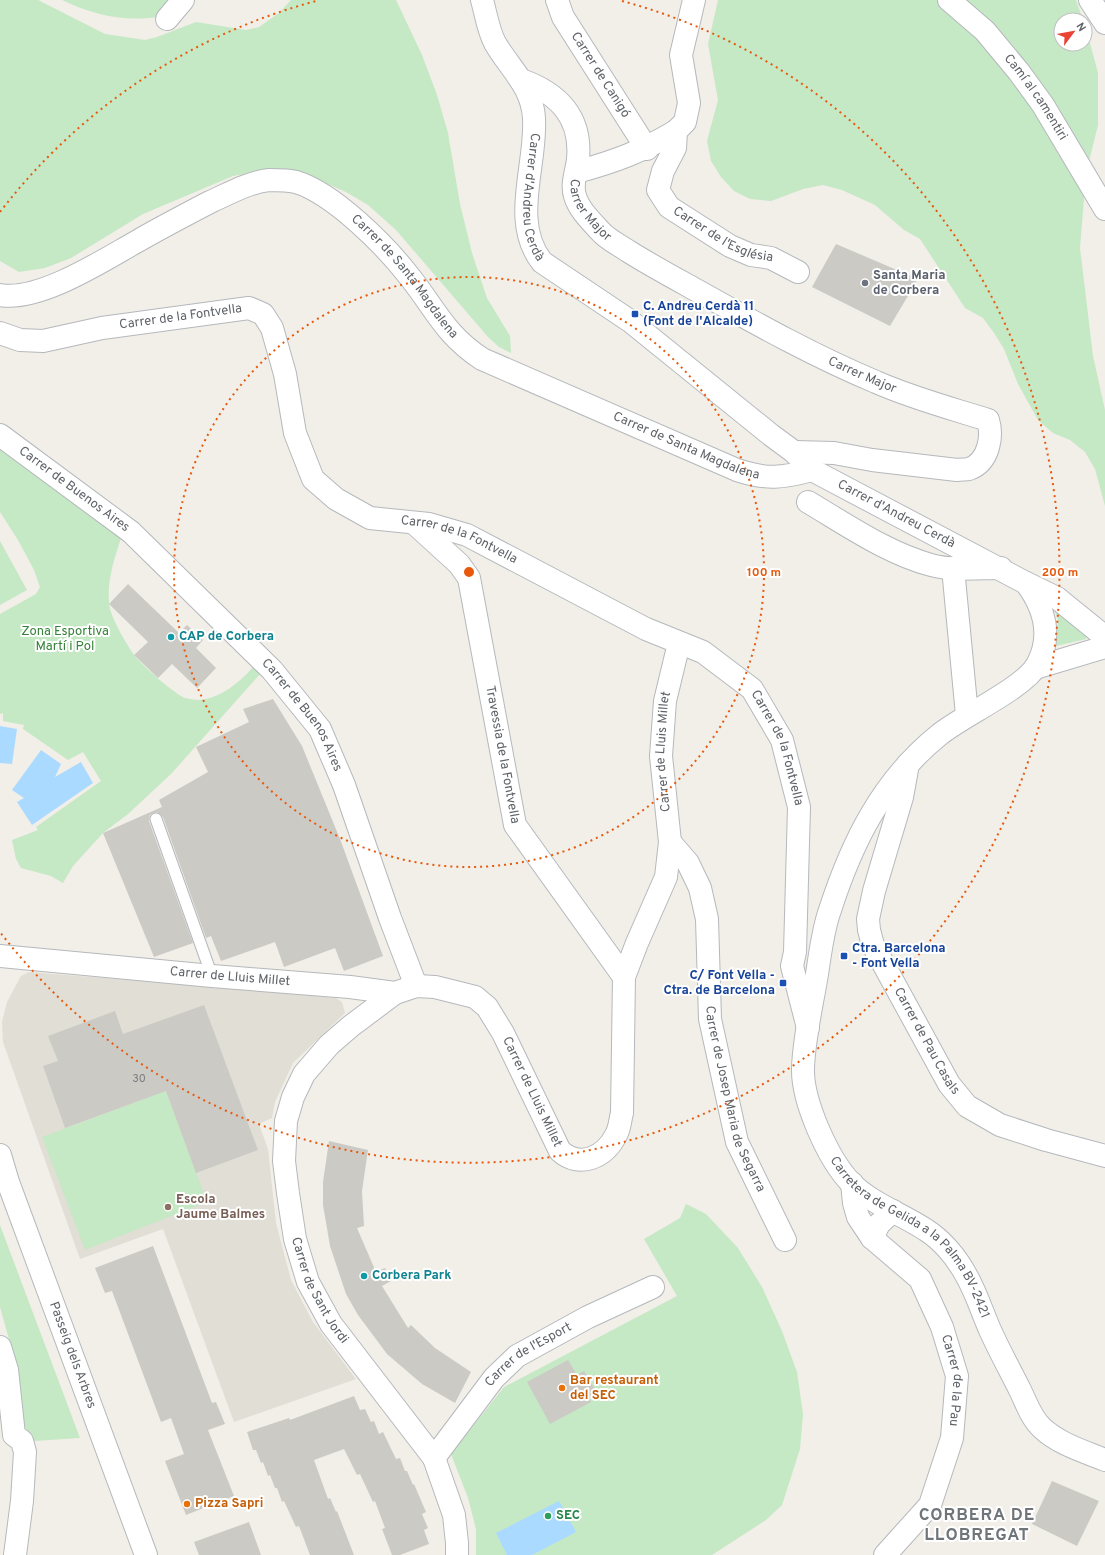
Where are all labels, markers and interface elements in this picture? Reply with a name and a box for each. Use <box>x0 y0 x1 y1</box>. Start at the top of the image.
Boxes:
north arrow <box>1053 12 1093 52</box>
text: N <box>1073 20 1089 34</box>
street label: Carrer de Canigó <box>567 29 633 121</box>
street label: Camí al camentiri <box>1000 51 1070 144</box>
street label: Carrer d'Andreu Cerdà <box>518 132 547 265</box>
street label: Carrer Major <box>565 178 614 246</box>
street label: Carrer de l'Església <box>670 203 774 266</box>
street label: Carrer de Santa Magdalena <box>347 211 461 342</box>
place label: Santa Maria de Corbera <box>873 268 945 299</box>
marker: Santa Maria de Corbera <box>860 278 870 288</box>
place label: C. Andreu Cerdà 11 (Font de l'Alcalde) <box>643 299 754 330</box>
street label: Carrer de la Fontvella <box>118 301 243 334</box>
marker: C. Andreu Cerdà 11 (Font de l'Alcalde) <box>630 309 640 319</box>
street label: Carrer Major <box>825 353 899 398</box>
street label: Carrer de Santa Magdalena <box>610 409 761 484</box>
street label: Carrer de Buenos Aires <box>15 443 132 536</box>
street label: Carrer d'Andreu Cerdà <box>835 477 958 552</box>
street label: Carrer de la Fontvella <box>400 513 520 568</box>
centre of rings <box>462 565 476 579</box>
text: 100 m <box>747 565 781 581</box>
text: 200 m <box>1042 565 1078 581</box>
park label: Zona Esportiva Martí i Pol <box>21 624 109 655</box>
place label: CAP de Corbera <box>179 629 274 645</box>
marker: CAP de Corbera <box>166 632 176 642</box>
street label: Carrer de Buenos Aires <box>258 656 345 774</box>
street label: Travessia de la Fontvella <box>481 684 523 825</box>
street label: Carrer de la Fontvella <box>747 687 806 807</box>
street label: Carrer de Lluis Millet <box>653 690 675 813</box>
place label: Ctra. Barcelona - Font Vella <box>852 941 946 972</box>
marker: Ctra. Barcelona - Font Vella <box>839 951 849 961</box>
street label: Carrer de Lluis Millet <box>169 964 291 990</box>
place label: C/ Font Vella - Ctra. de Barcelona <box>663 968 775 999</box>
marker: C/ Font Vella - Ctra. de Barcelona <box>778 978 788 988</box>
street label: Carrer de Pau Casals <box>890 985 963 1098</box>
street label: Carrer de Josep Maria de Segarra <box>702 1005 768 1195</box>
street label: Carrer de Lluis Millet <box>498 1034 565 1150</box>
house number: 30 <box>132 1072 146 1086</box>
street label: Carretera de Gelida a la Palma BV-2421 <box>826 1154 992 1321</box>
place label: Escola Jaume Balmes <box>176 1192 265 1223</box>
marker: Escola Jaume Balmes <box>163 1202 173 1212</box>
street label: Carrer de Sant Jordi <box>287 1235 351 1347</box>
place label: Corbera Park <box>372 1268 451 1284</box>
marker: Corbera Park <box>359 1271 369 1281</box>
street label: Passeig dels Arbres <box>45 1300 99 1411</box>
street label: Carrer de l'Esport <box>482 1319 575 1390</box>
street label: Carrer de la Pau <box>937 1333 965 1427</box>
place label: Bar restaurant del SEC <box>570 1373 659 1404</box>
marker: Bar restaurant del SEC <box>557 1383 567 1393</box>
place label: Pizza Sapri <box>195 1496 263 1512</box>
marker: Pizza Sapri <box>182 1499 192 1509</box>
district label: CORBERA DE LLOBREGAT <box>919 1505 1035 1547</box>
place label: SEC <box>556 1508 580 1524</box>
marker: SEC <box>543 1511 553 1521</box>

